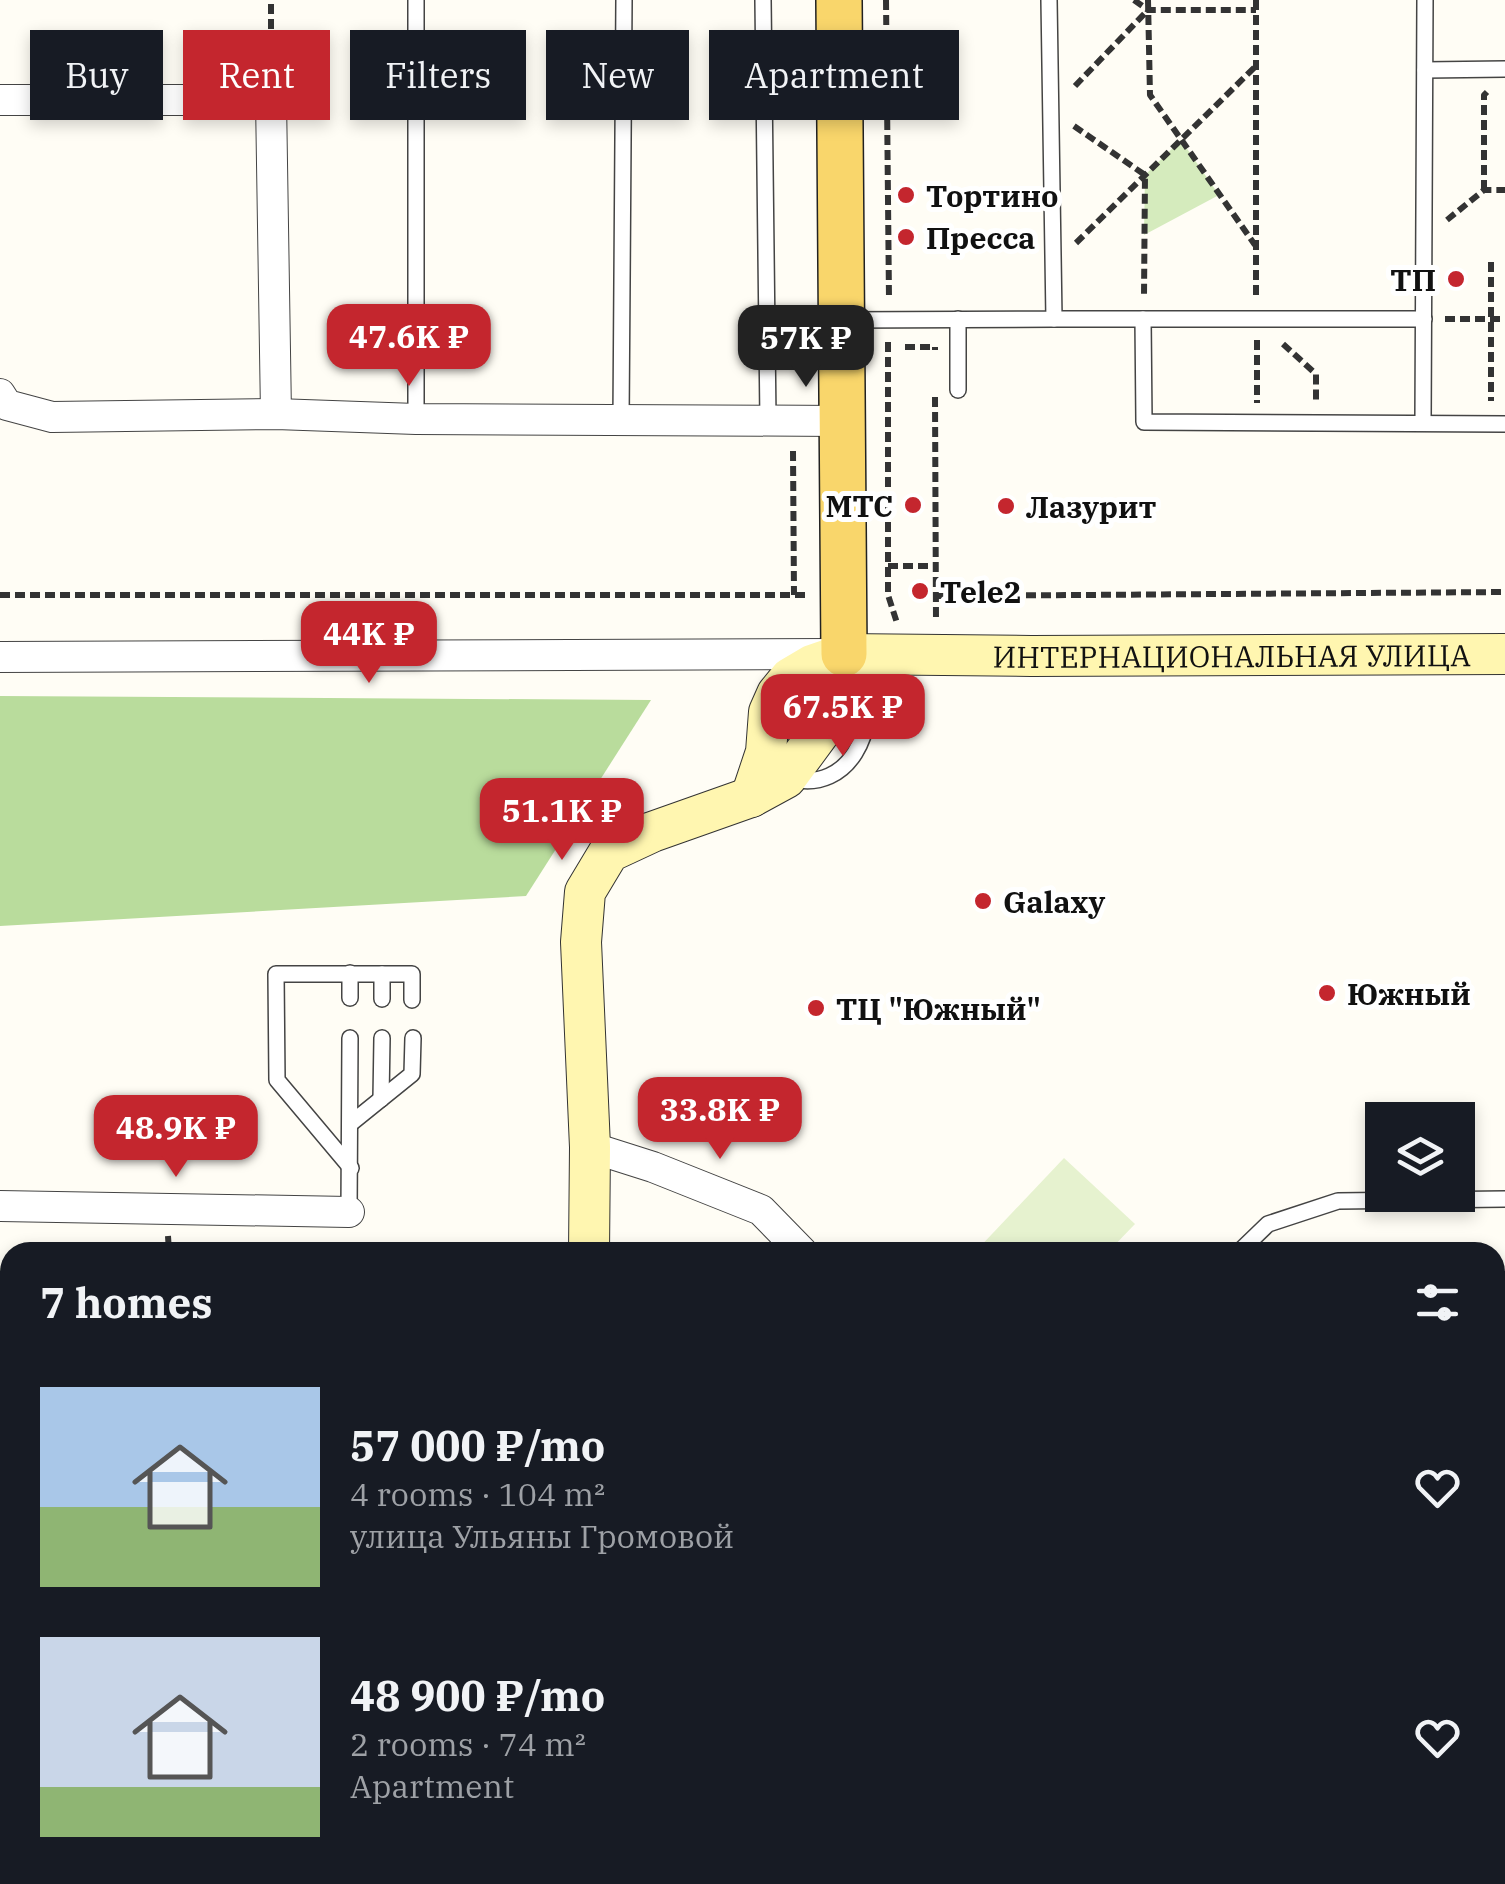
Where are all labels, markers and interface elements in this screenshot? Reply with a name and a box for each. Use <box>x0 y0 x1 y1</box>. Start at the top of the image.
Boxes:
chip: Buy <box>30 30 163 120</box>
chip: Rent <box>183 30 330 120</box>
chip: Filters <box>350 30 526 120</box>
chip: New <box>546 30 689 120</box>
chip: Apartment <box>709 30 959 120</box>
place label: Тортино <box>926 176 1058 215</box>
marker: Тортино <box>895 184 917 206</box>
place label: Пресса <box>926 218 1035 257</box>
marker: Пресса <box>895 226 917 248</box>
place label: ТП <box>1390 260 1436 299</box>
marker: ТП <box>1445 268 1467 290</box>
pin: 47.6K ₽ <box>317 304 501 389</box>
pin: 57K ₽ <box>736 305 876 390</box>
text: 47.6K ₽ <box>349 315 469 357</box>
text: 57K ₽ <box>760 316 852 358</box>
place label: МТС <box>826 486 893 525</box>
place label: Лазурит <box>1026 487 1157 526</box>
marker: МТС <box>902 494 924 516</box>
marker: Лазурит <box>995 495 1017 517</box>
place label: Tele2 <box>940 572 1022 611</box>
marker: Tele2 <box>909 580 931 602</box>
pin: 44K ₽ <box>299 601 439 686</box>
text: 44K ₽ <box>323 612 415 654</box>
street label: ИНТЕРНАЦИОНАЛЬНАЯ УЛИЦА <box>992 635 1471 676</box>
pin: 67.5K ₽ <box>751 674 935 759</box>
text: 67.5K ₽ <box>783 685 903 727</box>
pin: 51.1K ₽ <box>470 778 654 863</box>
text: 51.1K ₽ <box>502 789 622 831</box>
place label: Galaxy <box>1003 882 1105 921</box>
marker: Galaxy <box>972 890 994 912</box>
place label: Южный <box>1347 974 1471 1013</box>
marker: Южный <box>1316 982 1338 1004</box>
place label: ТЦ "Южный" <box>836 989 1041 1028</box>
marker: ТЦ "Южный" <box>805 997 827 1019</box>
pin: 33.8K ₽ <box>628 1077 812 1162</box>
text: 33.8K ₽ <box>660 1088 780 1130</box>
pin: 48.9K ₽ <box>84 1095 268 1180</box>
map controls <box>1365 1102 1475 1212</box>
button: layers <box>1365 1102 1475 1212</box>
text: 48.9K ₽ <box>116 1106 236 1148</box>
text: 7 homes <box>40 1275 213 1330</box>
icon: filters <box>1410 1275 1465 1330</box>
text: 57 000 ₽/mo <box>350 1418 605 1473</box>
icon: home <box>120 1427 240 1547</box>
icon: heart <box>1410 1460 1465 1515</box>
text: 4 rooms · 104 m² <box>350 1473 605 1515</box>
text: улица Ульяны Громовой <box>350 1515 734 1557</box>
text: 48 900 ₽/mo <box>350 1668 605 1723</box>
icon: home <box>120 1677 240 1797</box>
icon: heart <box>1410 1710 1465 1765</box>
text: 2 rooms · 74 m² <box>350 1723 586 1765</box>
text: Apartment <box>350 1765 514 1807</box>

